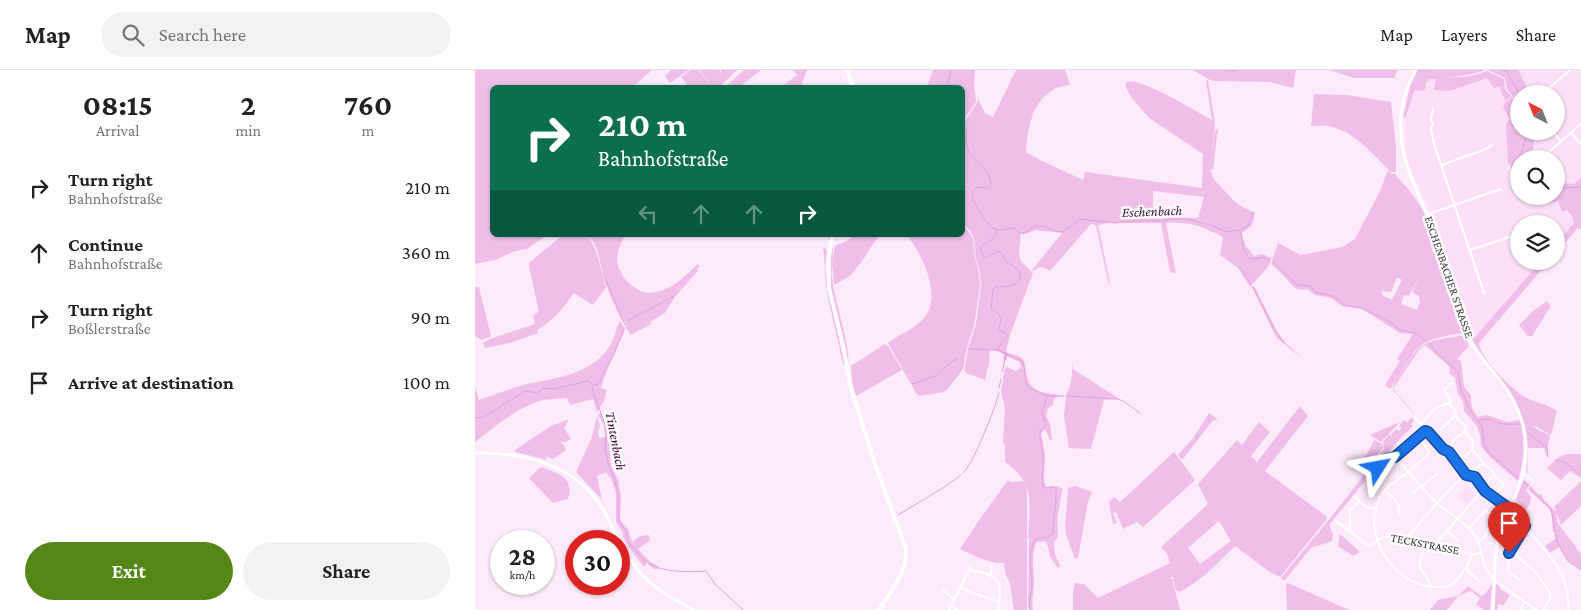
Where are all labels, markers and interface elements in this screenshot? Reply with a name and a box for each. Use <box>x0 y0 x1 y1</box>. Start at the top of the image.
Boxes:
search box <box>101 12 451 57</box>
text: Map <box>25 21 71 48</box>
icon: search <box>119 21 147 49</box>
text: Search here <box>159 24 246 45</box>
text: Map <box>1380 25 1413 45</box>
text: Layers <box>1441 25 1488 45</box>
text: Share <box>1516 25 1556 45</box>
north arrow <box>1510 85 1565 140</box>
map controls <box>1510 85 1565 270</box>
text: 08:15 <box>83 88 153 121</box>
text: 2 <box>241 88 256 121</box>
text: 760 <box>344 88 392 121</box>
icon: right <box>515 105 580 170</box>
text: 210 m <box>598 105 687 144</box>
text: Arrival <box>96 122 139 139</box>
text: min <box>235 122 261 139</box>
text: m <box>362 122 374 139</box>
text: Bahnhofstraße <box>598 146 728 171</box>
button: search <box>1510 150 1565 205</box>
text: Turn right <box>68 169 153 190</box>
icon: right <box>25 174 53 202</box>
text: 210 m <box>405 177 450 198</box>
text: Bahnhofstraße <box>68 190 163 207</box>
icon: left <box>634 200 662 228</box>
icon: ahead <box>687 200 715 228</box>
icon: ahead <box>740 200 768 228</box>
icon: right <box>793 200 821 228</box>
water label: Eschenbach <box>1122 202 1183 220</box>
street label: ESCHENBACHER STRASSE <box>1422 214 1477 340</box>
button: layers <box>1510 215 1565 270</box>
text: Continue <box>68 234 143 255</box>
icon: ahead <box>25 239 53 267</box>
text: 360 m <box>402 242 450 263</box>
text: Bahnhofstraße <box>68 255 163 272</box>
text: Turn right <box>68 299 153 320</box>
icon: right <box>25 304 53 332</box>
text: 90 m <box>411 307 450 328</box>
text: Boßlerstraße <box>68 320 151 337</box>
icon: arrive <box>25 369 53 397</box>
text: Arrive at destination <box>68 372 234 393</box>
text: 100 m <box>403 372 450 393</box>
water label: Tintenbach <box>602 410 630 472</box>
position arrow <box>1351 441 1403 493</box>
pin <box>1488 502 1530 553</box>
icon: arrive <box>1495 509 1523 537</box>
speed limit sign: 30 <box>565 530 630 595</box>
street label: TECKSTRASSE <box>1389 530 1461 558</box>
button: Exit <box>25 542 233 600</box>
button: Share <box>243 542 450 600</box>
text: 28 <box>509 543 536 570</box>
text: km/h <box>510 568 535 582</box>

